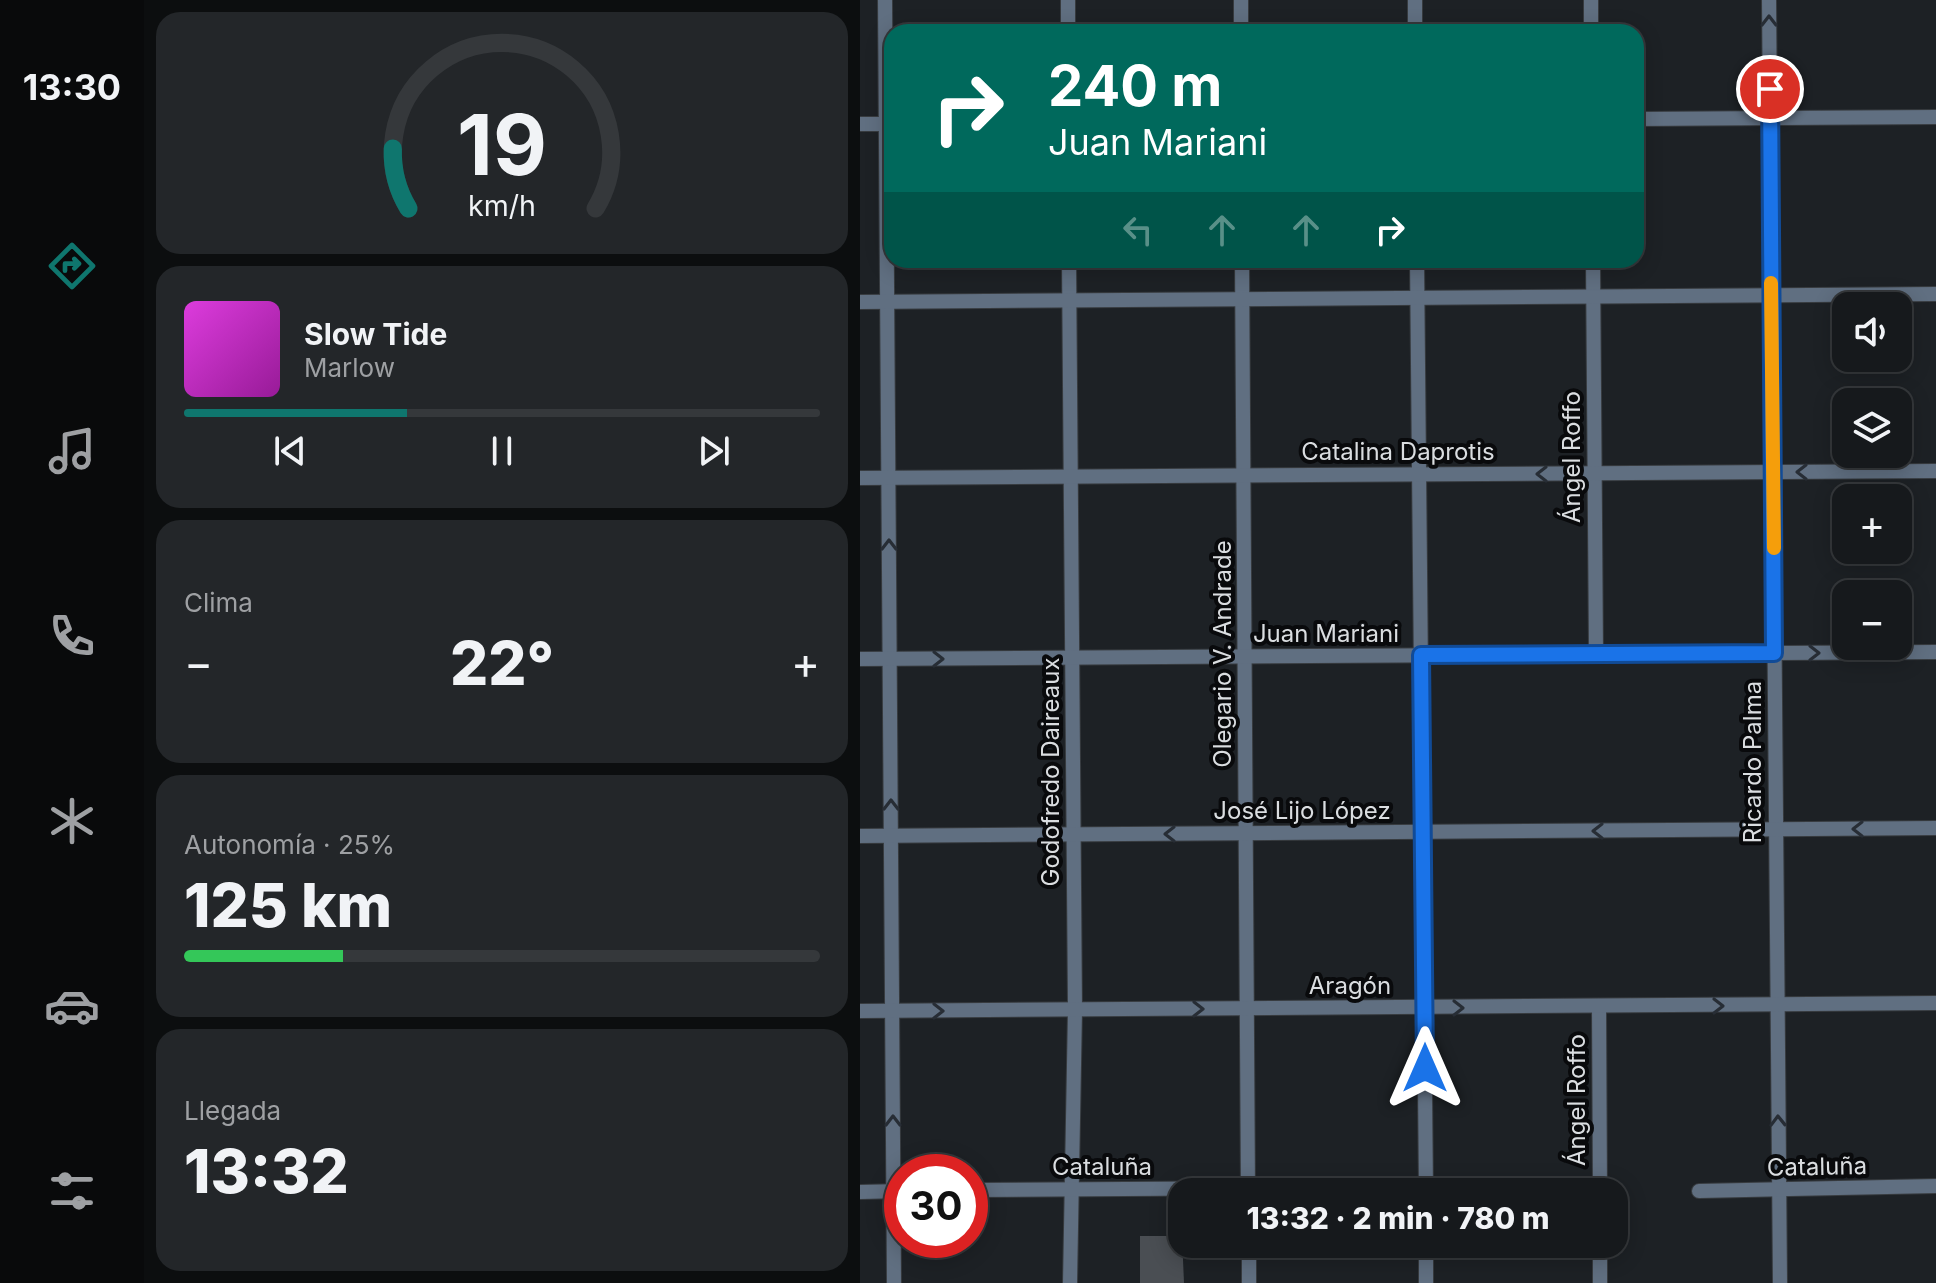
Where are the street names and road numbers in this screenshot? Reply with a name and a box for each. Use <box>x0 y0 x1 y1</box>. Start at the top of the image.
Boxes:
street label: Ángel Roffo <box>1556 391 1586 523</box>
street label: Catalina Daprotis <box>1301 437 1495 466</box>
street label: Olegario V. Andrade <box>1208 540 1237 768</box>
street label: Juan Mariani <box>1253 619 1399 648</box>
street label: Godofredo Daireaux <box>1036 658 1065 886</box>
street label: Ricardo Palma <box>1738 681 1767 843</box>
street label: José Lijo López <box>1213 796 1391 825</box>
street label: Aragón <box>1309 971 1391 1000</box>
street label: Ángel Roffo <box>1561 1034 1591 1166</box>
street label: Cataluña <box>1767 1151 1867 1182</box>
street label: Cataluña <box>1052 1152 1152 1181</box>

